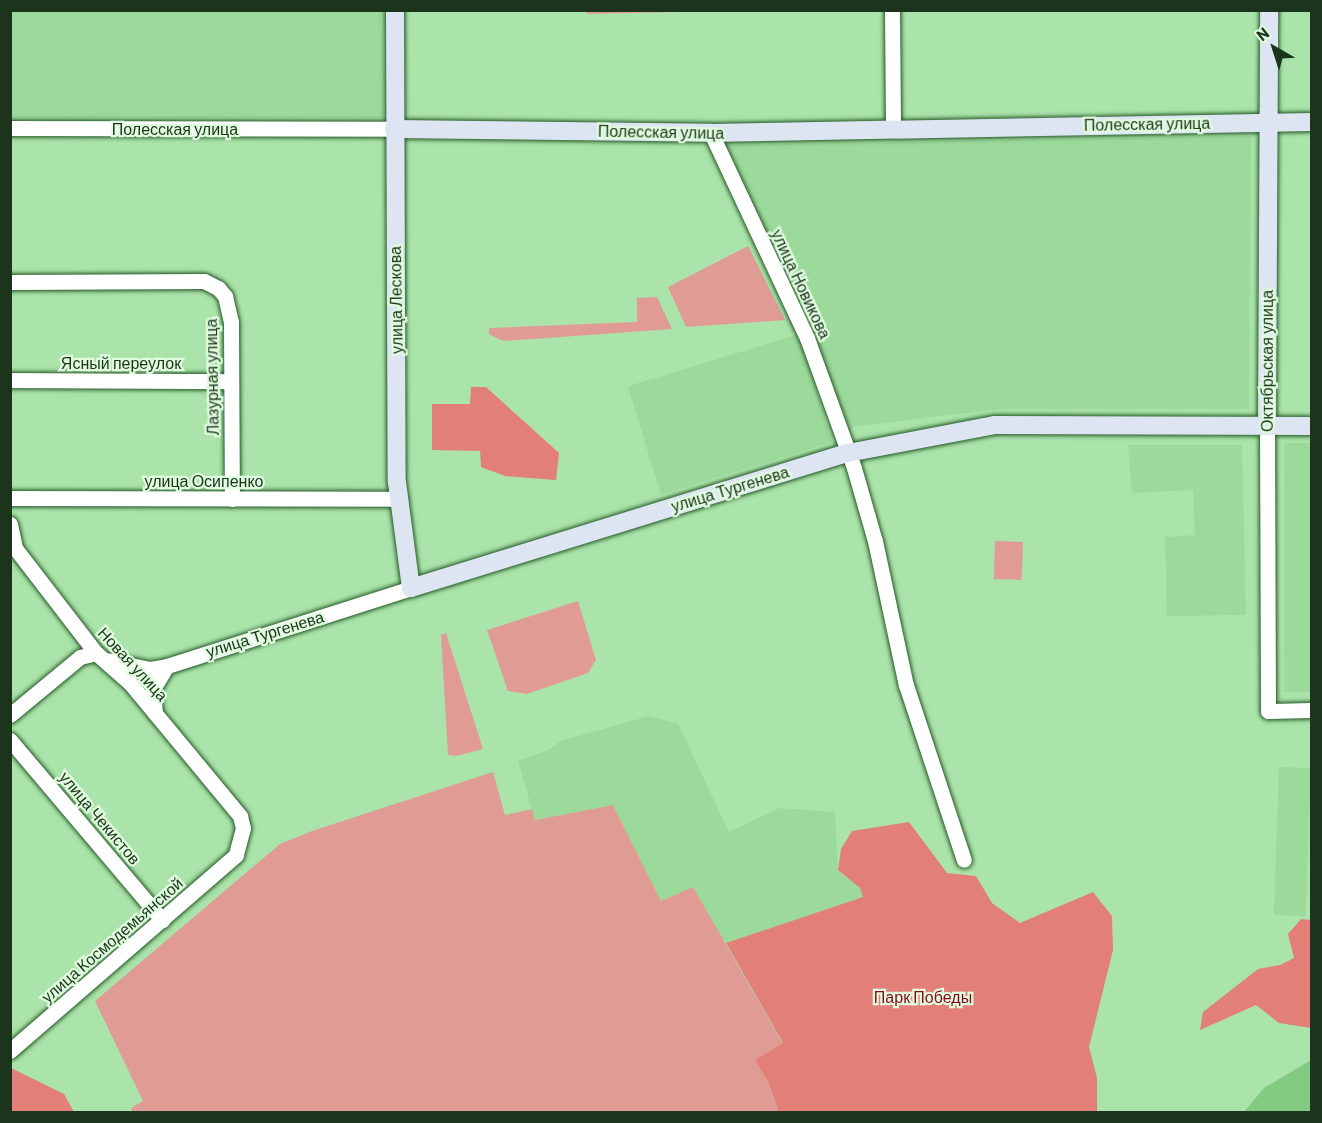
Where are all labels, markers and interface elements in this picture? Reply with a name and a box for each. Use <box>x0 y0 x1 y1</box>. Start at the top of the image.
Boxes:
north arrow <box>1244 18 1304 78</box>
text: N <box>1252 23 1272 44</box>
street label: Полесская улица <box>1084 113 1210 135</box>
street label: Полесская улица <box>112 119 238 139</box>
street label: Полесская улица <box>598 121 724 143</box>
street label: улица Новикова <box>767 226 835 342</box>
street label: улица Лескова <box>385 246 407 354</box>
street label: Октябрьская улица <box>1257 290 1277 432</box>
street label: Лазурная улица <box>201 319 223 435</box>
street label: Ясный переулок <box>61 353 181 373</box>
street label: улица Тургенева <box>669 462 791 516</box>
street label: улица Осипенко <box>144 471 264 491</box>
street label: улица Тургенева <box>204 607 326 661</box>
street label: Новая улица <box>94 623 172 705</box>
street label: улица Чекистов <box>56 768 144 868</box>
street label: улица Космодемьянской <box>37 873 187 1007</box>
park label: Парк Победы <box>874 987 972 1007</box>

